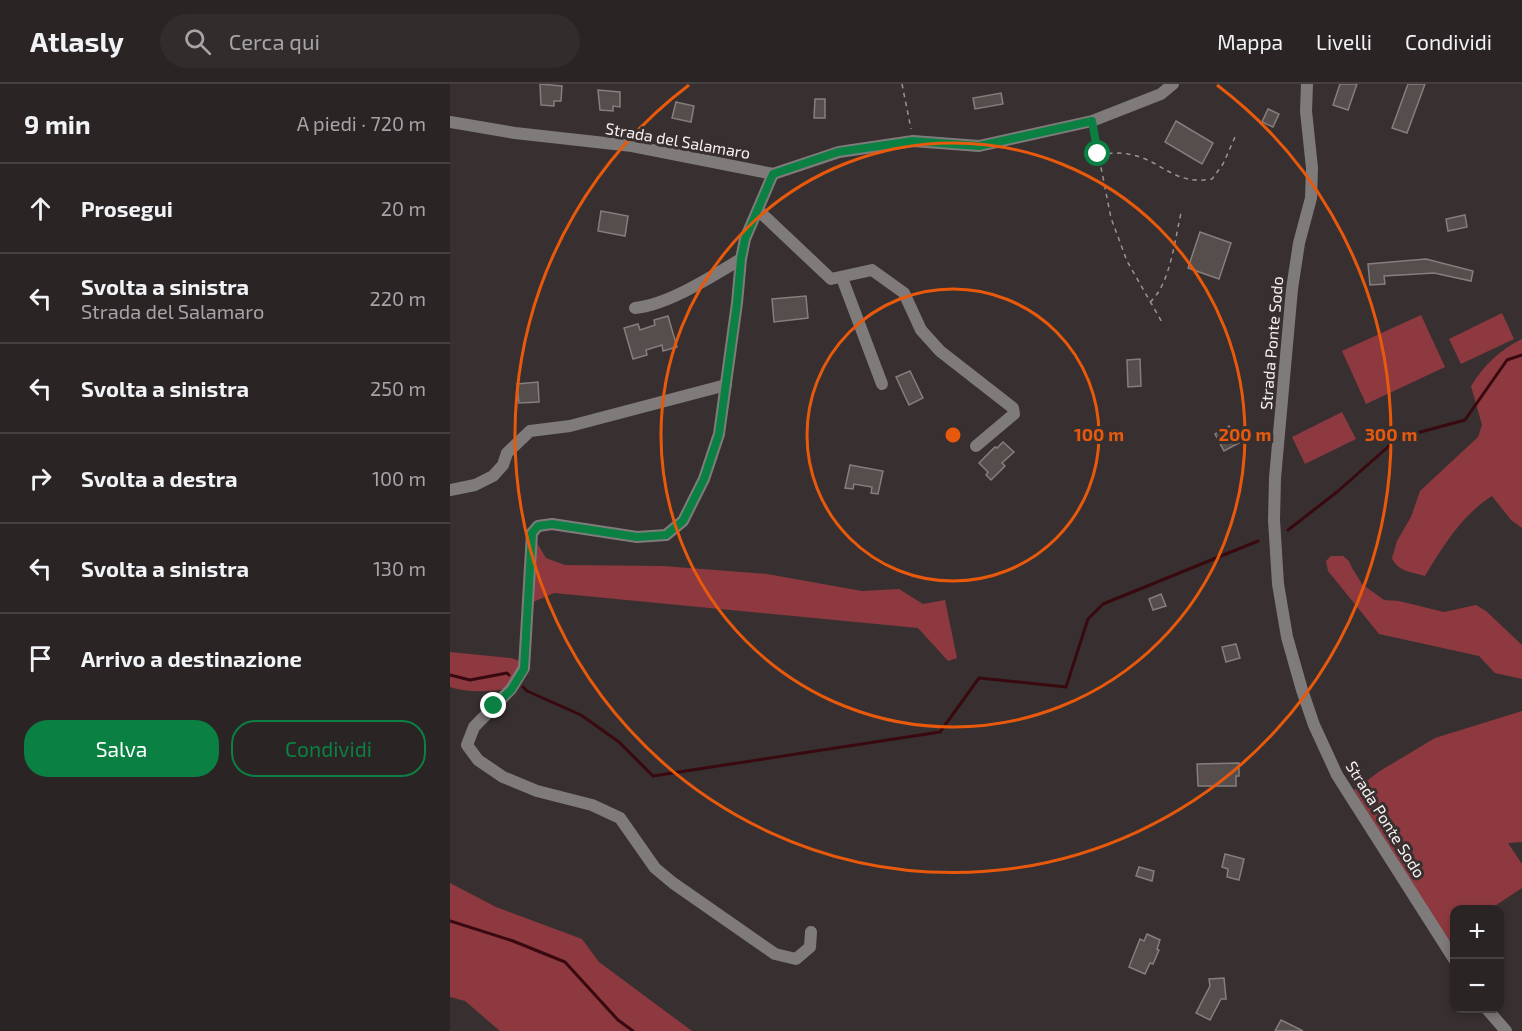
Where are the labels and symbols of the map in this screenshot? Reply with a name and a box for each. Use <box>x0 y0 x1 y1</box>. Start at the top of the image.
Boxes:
street label: Strada del Salamaro <box>604 118 752 162</box>
route start <box>1084 140 1110 166</box>
street label: Strada Ponte Sodo <box>1256 275 1286 411</box>
text: 100 m <box>1074 423 1124 445</box>
text: 200 m <box>1219 423 1271 445</box>
text: 300 m <box>1365 423 1417 445</box>
centre of rings <box>943 425 963 445</box>
route end <box>480 692 506 718</box>
street label: Strada Ponte Sodo <box>1342 757 1430 881</box>

